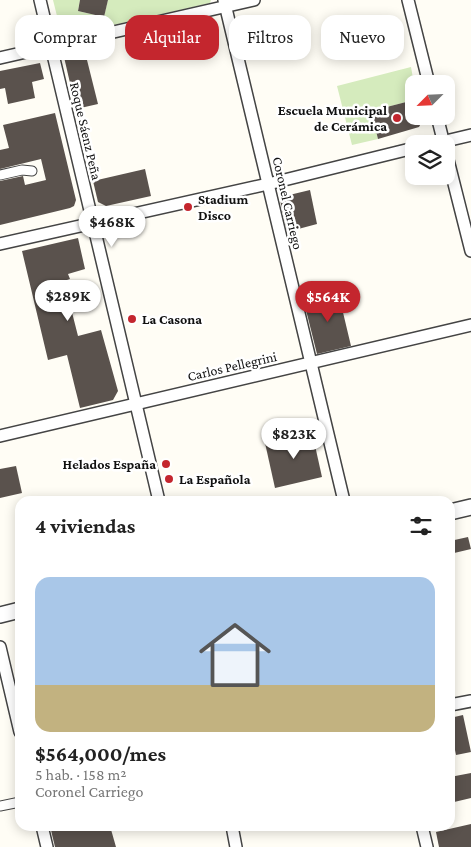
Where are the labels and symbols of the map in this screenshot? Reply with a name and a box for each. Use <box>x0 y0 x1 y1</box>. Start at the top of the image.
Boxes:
north arrow <box>405 75 455 125</box>
street label: Roque Sáenz Peña <box>67 80 105 182</box>
place label: Escuela Municipal de Cerámica <box>278 102 387 134</box>
marker: Escuela Municipal de Cerámica <box>391 112 403 124</box>
street label: Coronel Carriego <box>270 155 306 251</box>
place label: Stadium Disco <box>198 191 248 223</box>
marker: Stadium Disco <box>182 201 194 213</box>
pin: $468K <box>77 206 147 248</box>
pin: $289K <box>33 280 103 322</box>
pin: $564K <box>293 280 363 323</box>
place label: La Casona <box>142 311 202 327</box>
marker: La Casona <box>126 313 138 325</box>
street label: Carlos Pellegrini <box>186 348 279 384</box>
pin: $823K <box>259 418 329 460</box>
place label: Helados España <box>63 456 156 472</box>
marker: Helados España <box>160 458 172 470</box>
place label: La Española <box>179 471 251 487</box>
marker: La Española <box>163 473 175 485</box>

